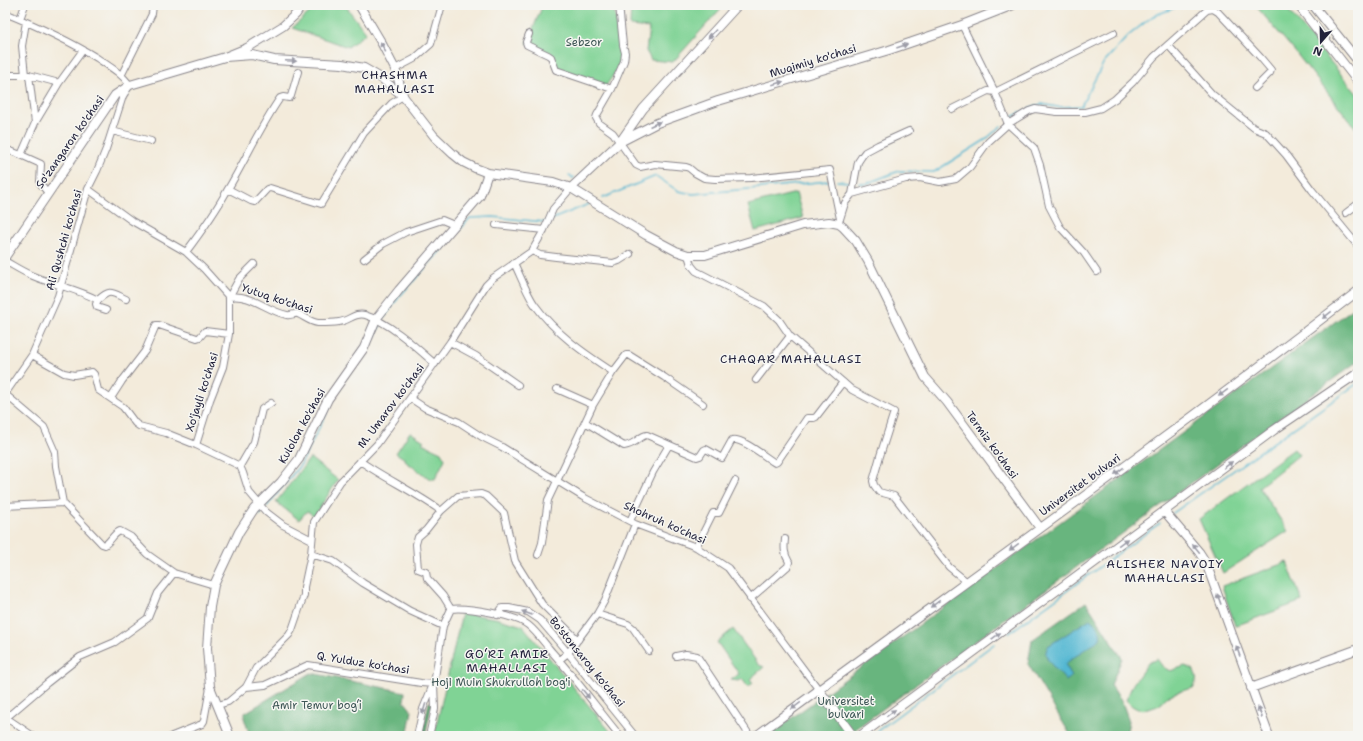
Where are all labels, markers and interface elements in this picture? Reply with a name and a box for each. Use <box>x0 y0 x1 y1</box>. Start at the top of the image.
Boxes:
north arrow <box>1301 22 1341 62</box>
one-way arrow <box>708 29 717 39</box>
park label: Sebzor <box>566 35 602 50</box>
one-way arrow <box>380 41 387 53</box>
street label: Muqimiy ko'chasi <box>768 41 858 81</box>
one-way arrow <box>897 42 909 48</box>
text: N <box>1311 42 1324 59</box>
one-way arrow <box>285 57 297 64</box>
district label: CHASHMA MAHALLASI <box>355 67 435 97</box>
one-way arrow <box>772 80 784 86</box>
street label: So'zangaron ko'chasi <box>32 92 108 192</box>
one-way arrow <box>649 121 660 127</box>
street label: Ali Qushchi ko'chasi <box>42 188 86 292</box>
street label: Yutuq ko'chasi <box>239 280 315 318</box>
one-way arrow <box>1322 311 1333 320</box>
street label: Xo'jayli ko'chasi <box>182 350 222 434</box>
district label: CHAQAR MAHALLASI <box>720 351 862 367</box>
street label: M. Umarov ko'chasi <box>354 361 428 451</box>
street label: Kulolon ko'chasi <box>275 386 329 466</box>
one-way arrow <box>1218 389 1228 397</box>
street label: Termiz ko'chasi <box>962 408 1022 482</box>
street label: Universitet bulvari <box>1036 450 1124 520</box>
one-way arrow <box>1222 461 1233 469</box>
one-way arrow <box>1113 466 1124 475</box>
street label: Shohruh ko'chasi <box>621 498 709 548</box>
one-way arrow <box>1118 538 1129 546</box>
one-way arrow <box>1008 543 1019 551</box>
one-way arrow <box>1191 543 1200 553</box>
district label: ALISHER NAVOIY MAHALLASI <box>1106 556 1224 586</box>
one-way arrow <box>1215 592 1221 604</box>
one-way arrow <box>930 600 940 608</box>
one-way arrow <box>521 609 533 615</box>
street label: Bo'stonsaroy ko'chasi <box>546 614 628 710</box>
one-way arrow <box>991 632 1001 640</box>
one-way arrow <box>1234 645 1240 657</box>
district label: GO‘RI AMIR MAHALLASI <box>465 646 549 676</box>
street label: Q. Yulduz ko'chasi <box>316 648 410 678</box>
park label: Hoji Muin Shukrulloh bog'i <box>431 675 571 690</box>
one-way arrow <box>581 688 590 699</box>
park label: Universitet bulvari <box>818 694 875 722</box>
park label: Amir Temur bog‘i <box>272 698 362 713</box>
one-way arrow <box>791 702 802 710</box>
one-way arrow <box>421 704 427 716</box>
one-way arrow <box>1257 706 1263 718</box>
one-way arrow <box>886 709 897 717</box>

